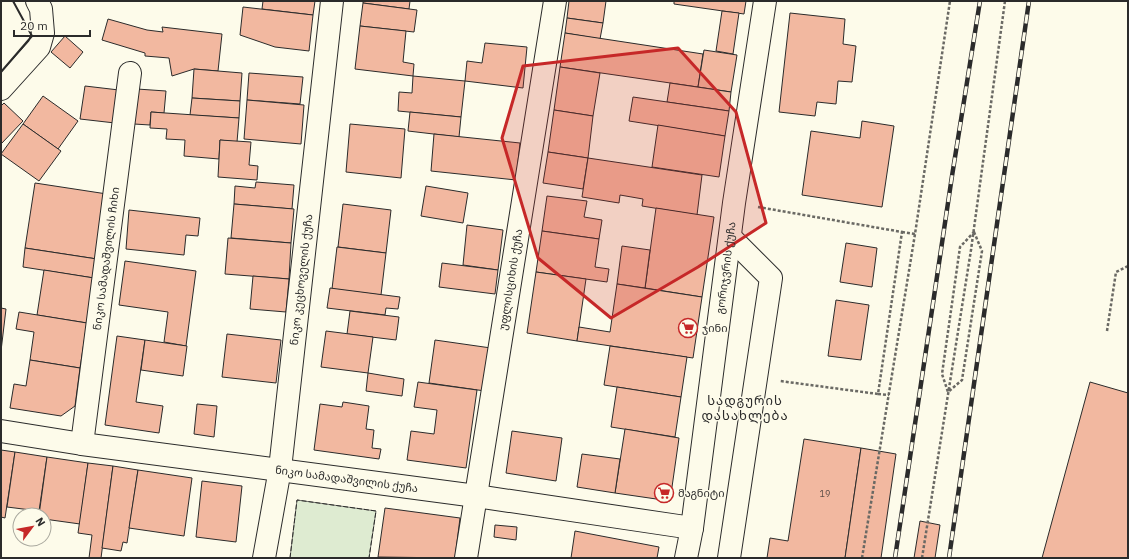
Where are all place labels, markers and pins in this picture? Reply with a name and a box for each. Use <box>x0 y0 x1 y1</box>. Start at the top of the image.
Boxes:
supermarket icon: ჯინი <box>677 317 699 339</box>
place label: ჯინი <box>702 321 728 335</box>
supermarket icon: მაგნიტი <box>653 482 675 504</box>
place label: მაგნიტი <box>678 486 725 500</box>

